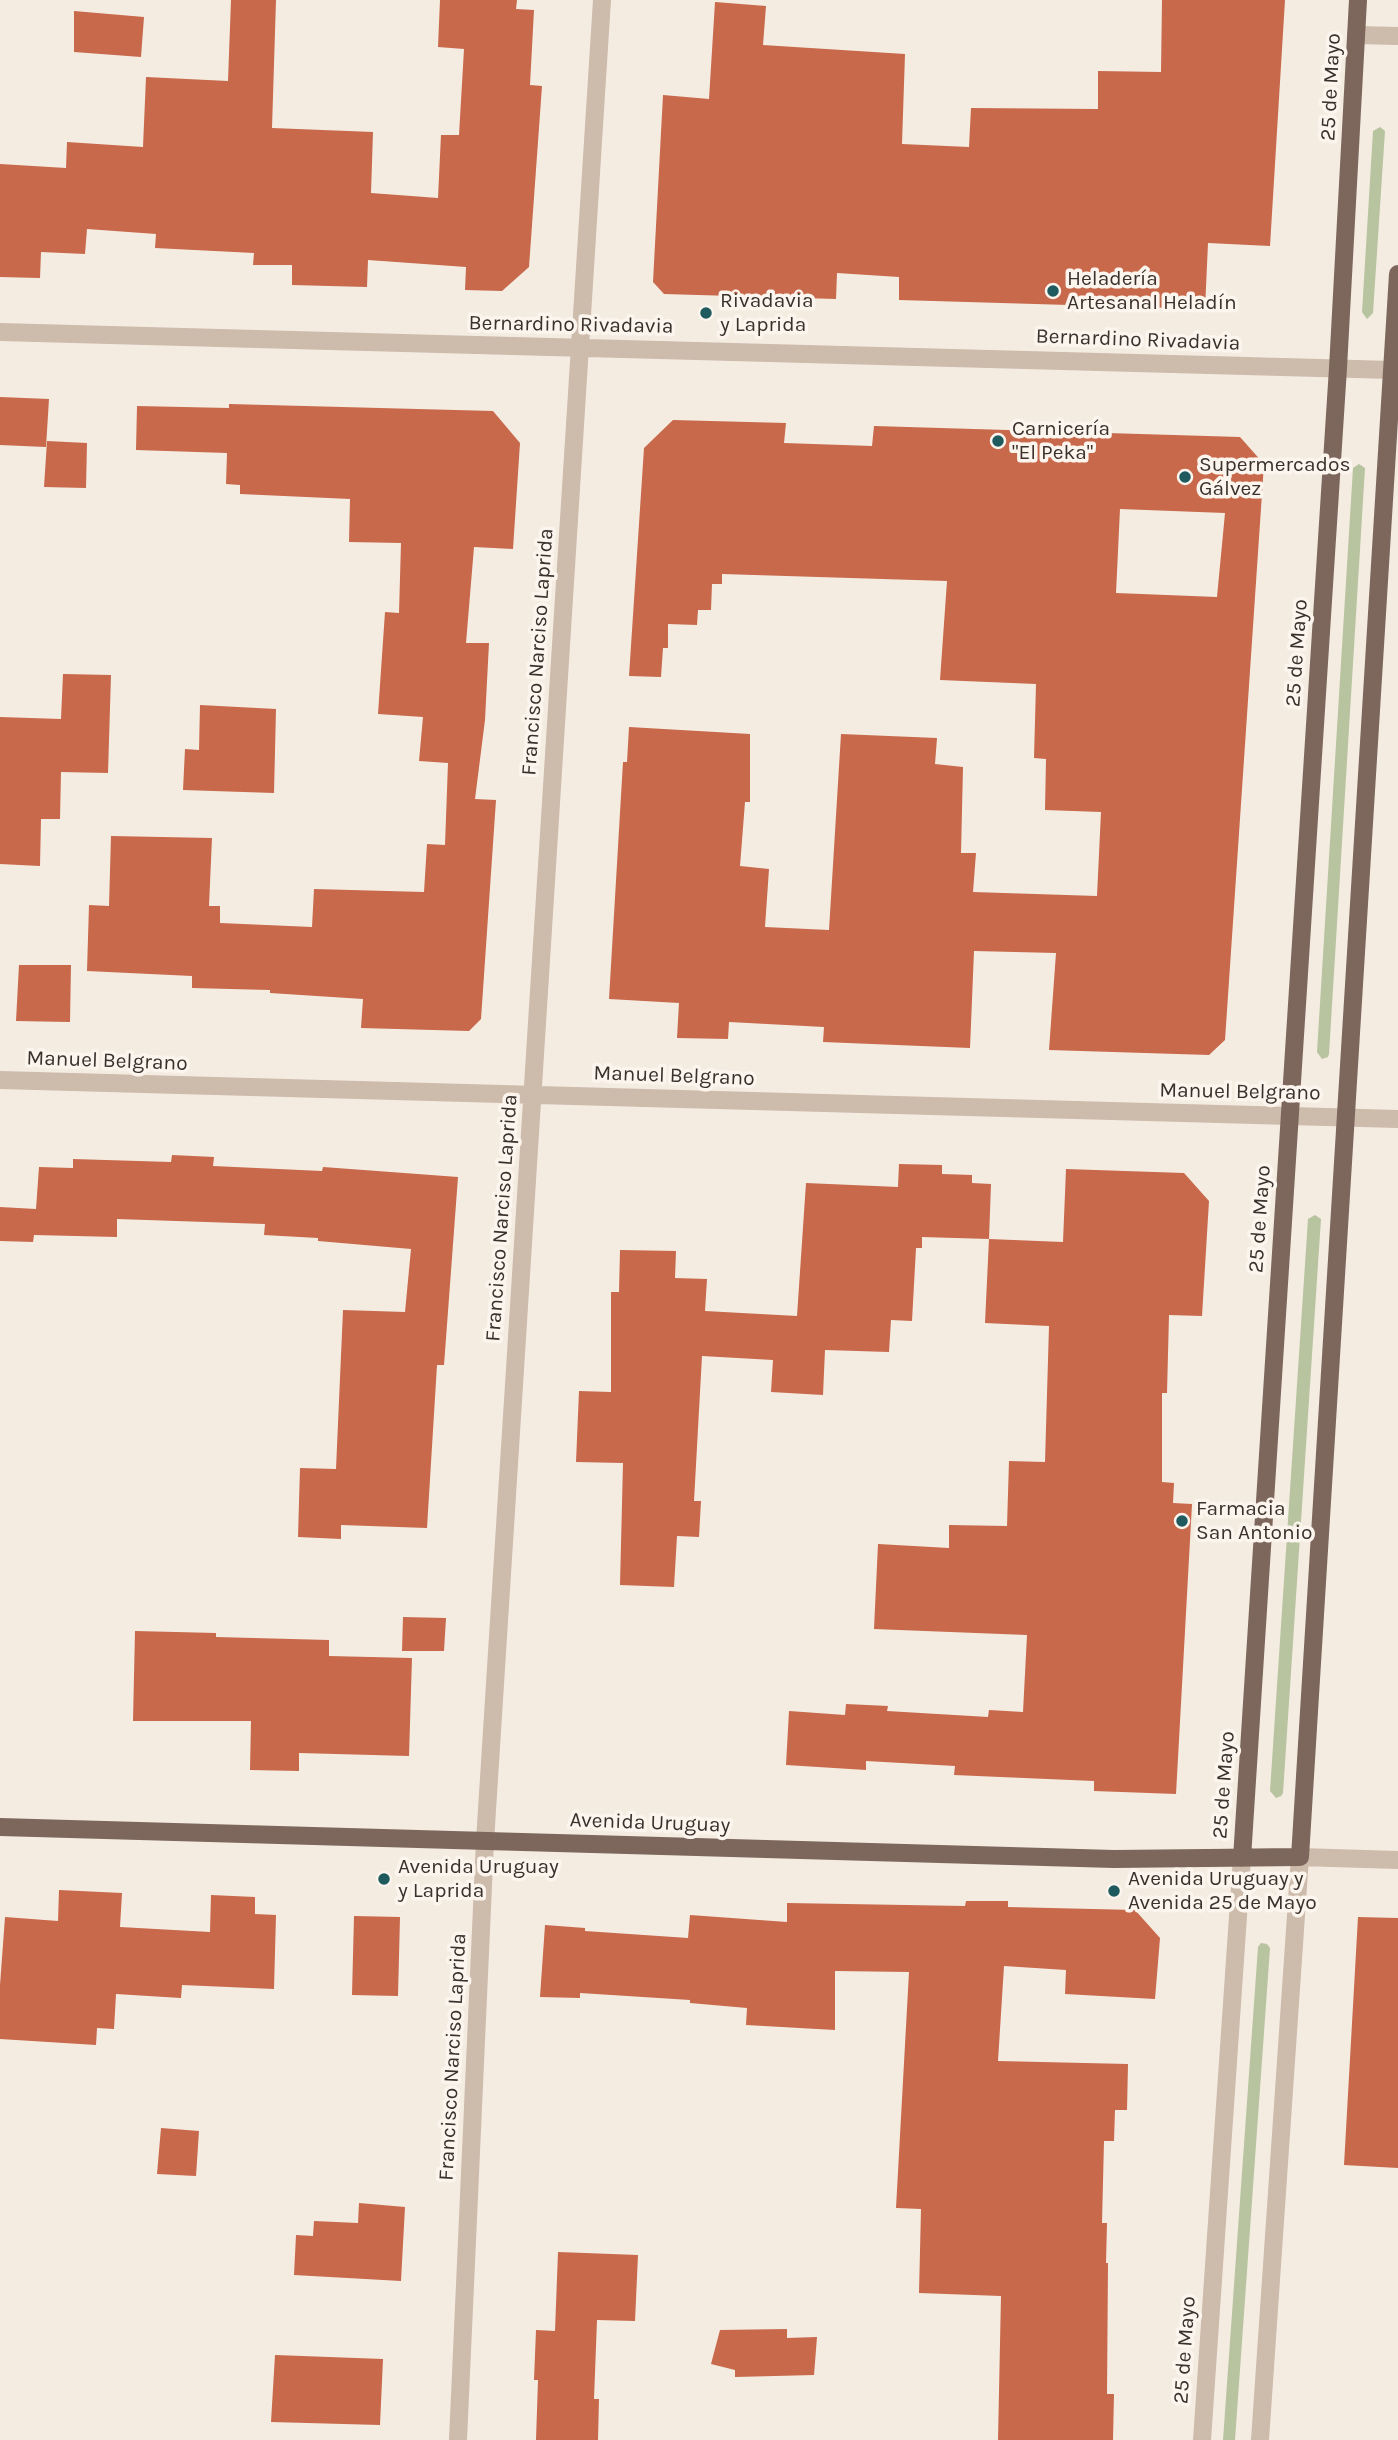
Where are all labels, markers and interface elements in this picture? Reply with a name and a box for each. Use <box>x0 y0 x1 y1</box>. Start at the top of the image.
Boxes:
street label: 25 de Mayo <box>1316 33 1346 141</box>
place label: Heladería Artesanal Heladín <box>1067 266 1237 316</box>
marker: Heladería Artesanal Heladín <box>1045 283 1061 299</box>
place label: Rivadavia y Laprida <box>720 288 814 338</box>
marker: Rivadavia y Laprida <box>698 305 714 321</box>
street label: Bernardino Rivadavia <box>468 311 674 339</box>
street label: Bernardino Rivadavia <box>1035 324 1241 356</box>
place label: Carnicería "El Peka" <box>1012 416 1110 466</box>
marker: Carnicería "El Peka" <box>990 433 1006 449</box>
place label: Supermercados Gálvez <box>1199 452 1350 502</box>
marker: Supermercados Gálvez <box>1177 469 1193 485</box>
street label: Francisco Narciso Laprida <box>517 527 559 777</box>
street label: 25 de Mayo <box>1281 598 1313 708</box>
street label: Manuel Belgrano <box>26 1046 188 1076</box>
street label: Manuel Belgrano <box>593 1061 755 1091</box>
street label: Manuel Belgrano <box>1159 1078 1321 1106</box>
street label: Francisco Narciso Laprida <box>481 1093 523 1343</box>
street label: 25 de Mayo <box>1244 1164 1276 1274</box>
place label: Farmacia San Antonio <box>1196 1496 1312 1546</box>
marker: Farmacia San Antonio <box>1174 1513 1190 1529</box>
street label: 25 de Mayo <box>1208 1730 1240 1840</box>
street label: Avenida Uruguay <box>569 1808 731 1838</box>
place label: Avenida Uruguay y Laprida <box>398 1854 559 1904</box>
place label: Avenida Uruguay y Avenida 25 de Mayo <box>1128 1866 1317 1916</box>
marker: Avenida Uruguay y Laprida <box>376 1871 392 1887</box>
marker: Avenida Uruguay y Avenida 25 de Mayo <box>1106 1883 1122 1899</box>
street label: Francisco Narciso Laprida <box>434 1933 472 2181</box>
street label: 25 de Mayo <box>1169 2295 1201 2405</box>

